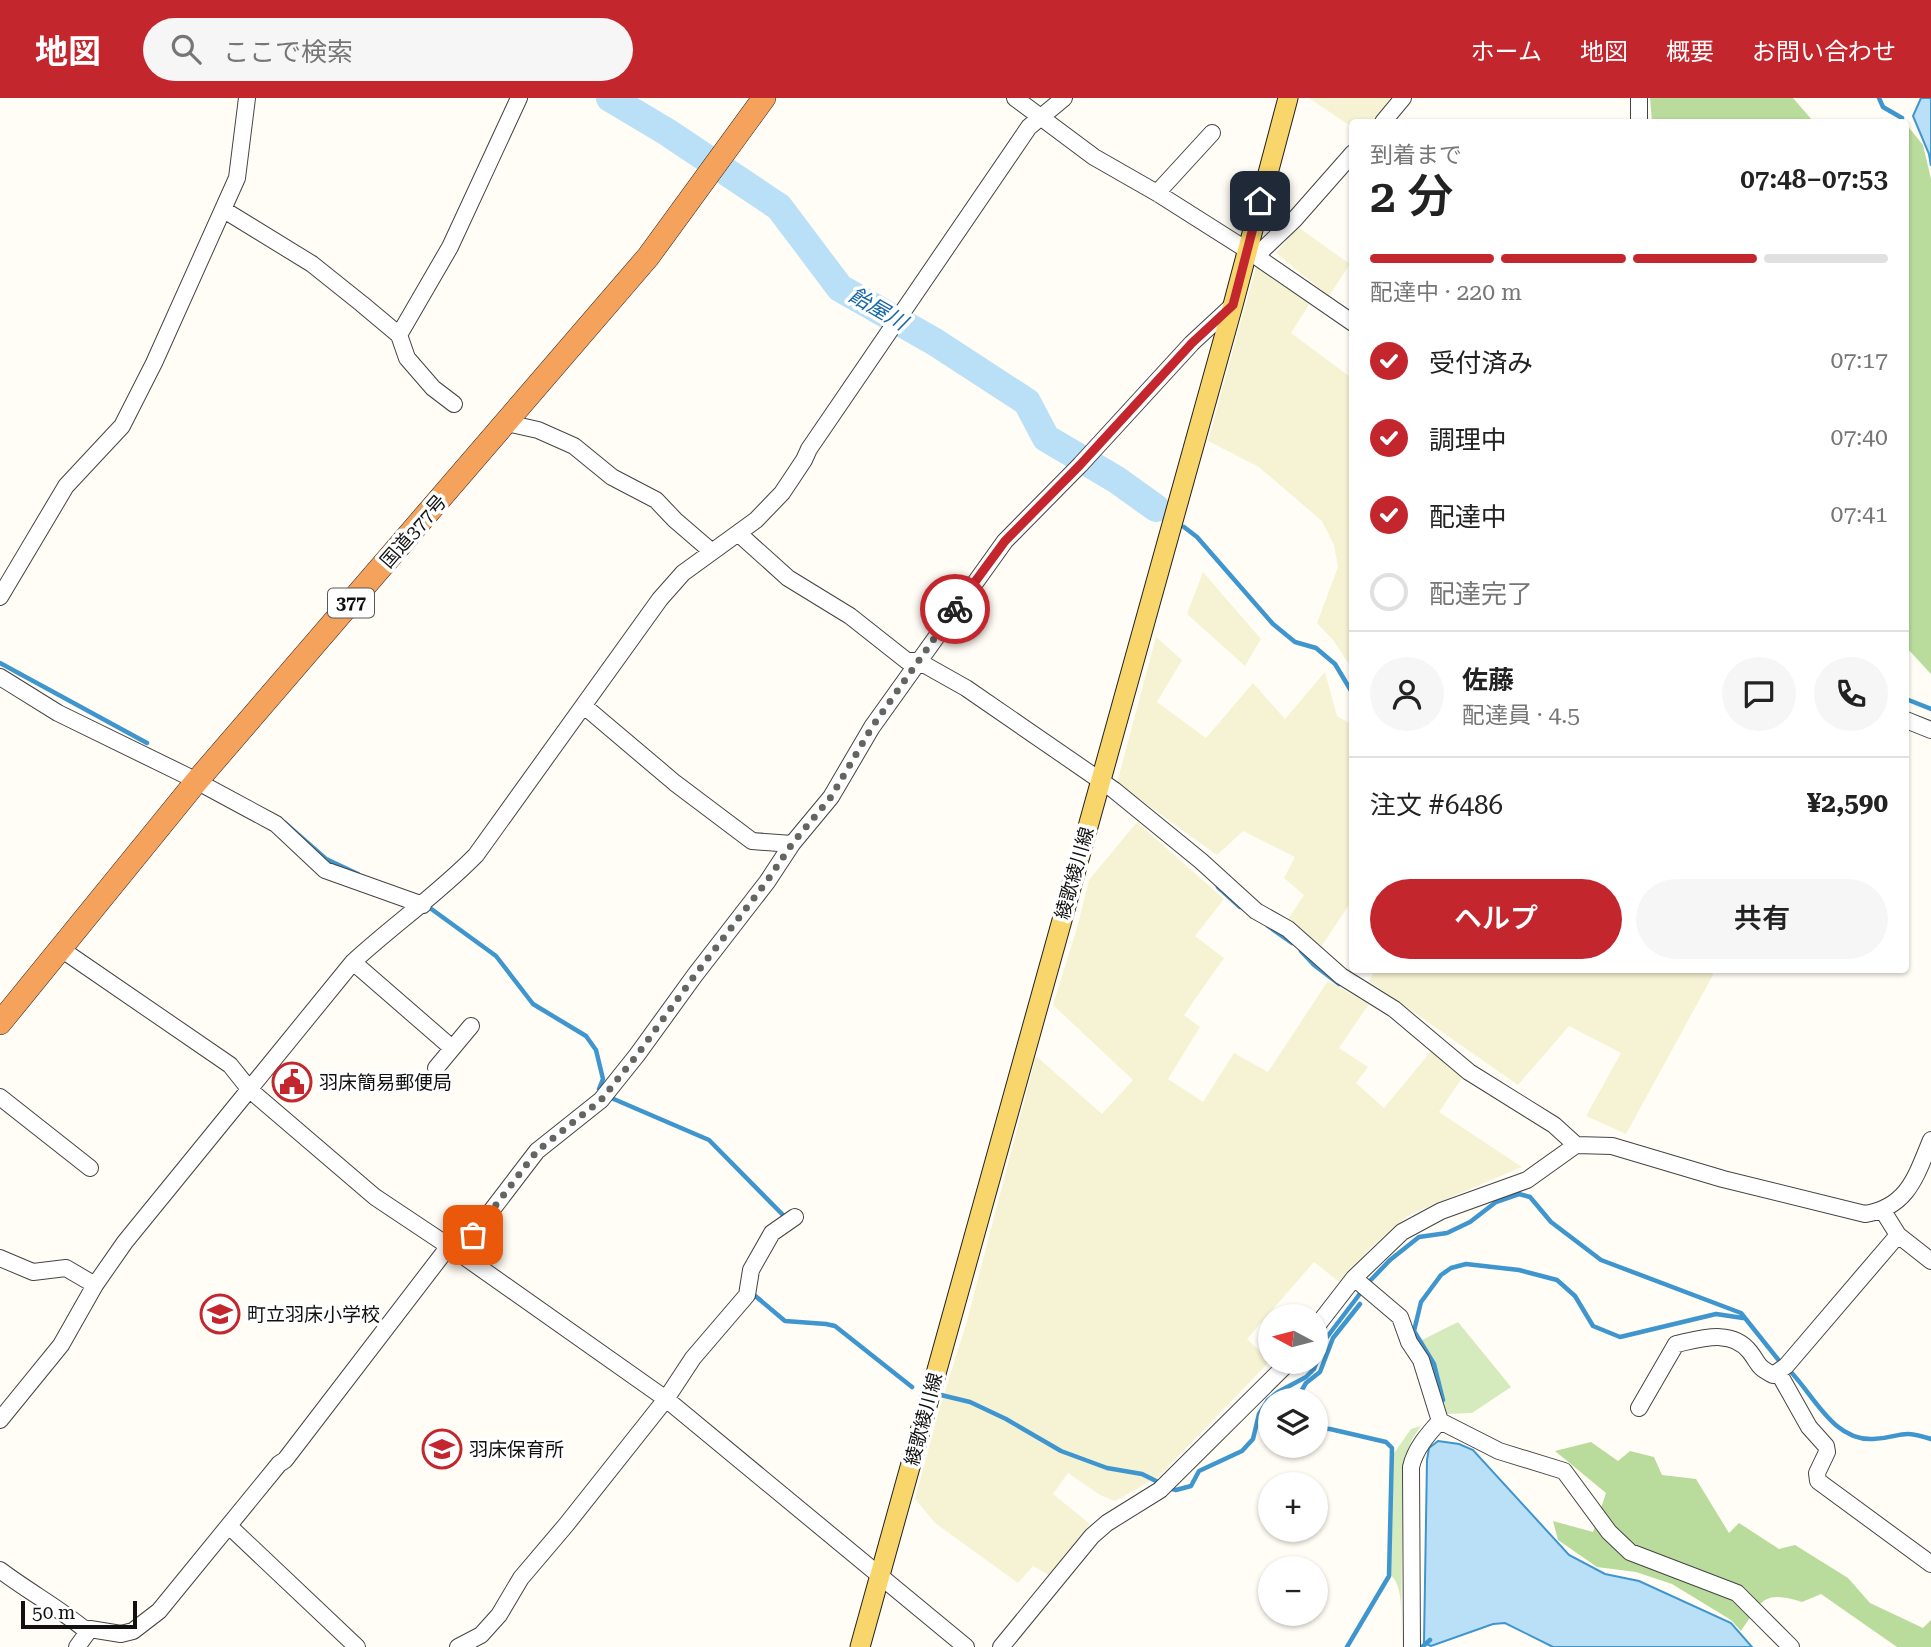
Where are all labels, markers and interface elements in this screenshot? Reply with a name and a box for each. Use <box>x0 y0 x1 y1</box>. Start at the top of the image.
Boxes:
search box <box>143 18 633 81</box>
icon: search <box>167 30 205 68</box>
text: 地図 <box>35 32 101 71</box>
text: ここで検索 <box>223 37 353 67</box>
text: ホーム <box>1471 38 1542 66</box>
text: 地図 <box>1580 38 1628 66</box>
text: 概要 <box>1666 38 1714 66</box>
text: お問い合わせ <box>1752 38 1896 66</box>
text: 到着まで <box>1370 142 1462 169</box>
text: 07:48–07:53 <box>1740 164 1888 194</box>
text: 2 分 <box>1370 169 1453 223</box>
pin <box>1230 171 1290 231</box>
icon: home <box>1241 182 1279 220</box>
text: 配達中 · 220 m <box>1370 279 1522 306</box>
water label: 飴屋川 <box>845 283 913 336</box>
icon: check <box>1370 342 1408 380</box>
text: 07:17 <box>1831 347 1888 374</box>
text: 受付済み <box>1429 348 1533 378</box>
icon: check <box>1370 419 1408 457</box>
text: 07:40 <box>1831 424 1888 451</box>
text: 調理中 <box>1429 425 1507 455</box>
street label: 国道377号 <box>376 490 451 572</box>
icon: check <box>1370 496 1408 534</box>
text: 07:41 <box>1831 501 1888 528</box>
text: 配達中 <box>1429 502 1507 532</box>
courier <box>920 574 990 644</box>
text: 配達完了 <box>1429 579 1533 609</box>
road number: 377 <box>328 588 374 618</box>
icon: bike <box>936 590 974 628</box>
button: person <box>1370 657 1444 731</box>
button: chat <box>1722 657 1796 731</box>
button: phone <box>1814 657 1888 731</box>
text: 佐藤 <box>1462 665 1514 695</box>
text: 配達員 · 4.5 <box>1462 702 1580 729</box>
text: ¥2,590 <box>1807 788 1888 818</box>
text: 注文 #6486 <box>1370 790 1503 820</box>
street label: 綾歌綾川線 <box>1050 824 1099 922</box>
button: ヘルプ <box>1370 879 1622 959</box>
button: 共有 <box>1636 879 1888 959</box>
public building icon: 羽床簡易郵便局 <box>271 1061 313 1103</box>
place label: 羽床簡易郵便局 <box>319 1071 452 1094</box>
pin <box>443 1205 503 1265</box>
icon: bag <box>454 1216 492 1254</box>
school or university icon: 町立羽床小学校 <box>199 1293 241 1335</box>
place label: 町立羽床小学校 <box>247 1303 380 1326</box>
north arrow <box>1258 1304 1328 1374</box>
map controls <box>1258 1304 1328 1626</box>
street label: 綾歌綾川線 <box>900 1370 947 1468</box>
button: layers <box>1258 1388 1328 1458</box>
school or university icon: 羽床保育所 <box>421 1428 463 1470</box>
place label: 羽床保育所 <box>469 1438 564 1461</box>
button: + <box>1258 1472 1328 1542</box>
button: − <box>1258 1556 1328 1626</box>
scale bar <box>21 1598 136 1630</box>
text: 50 m <box>32 1601 75 1624</box>

